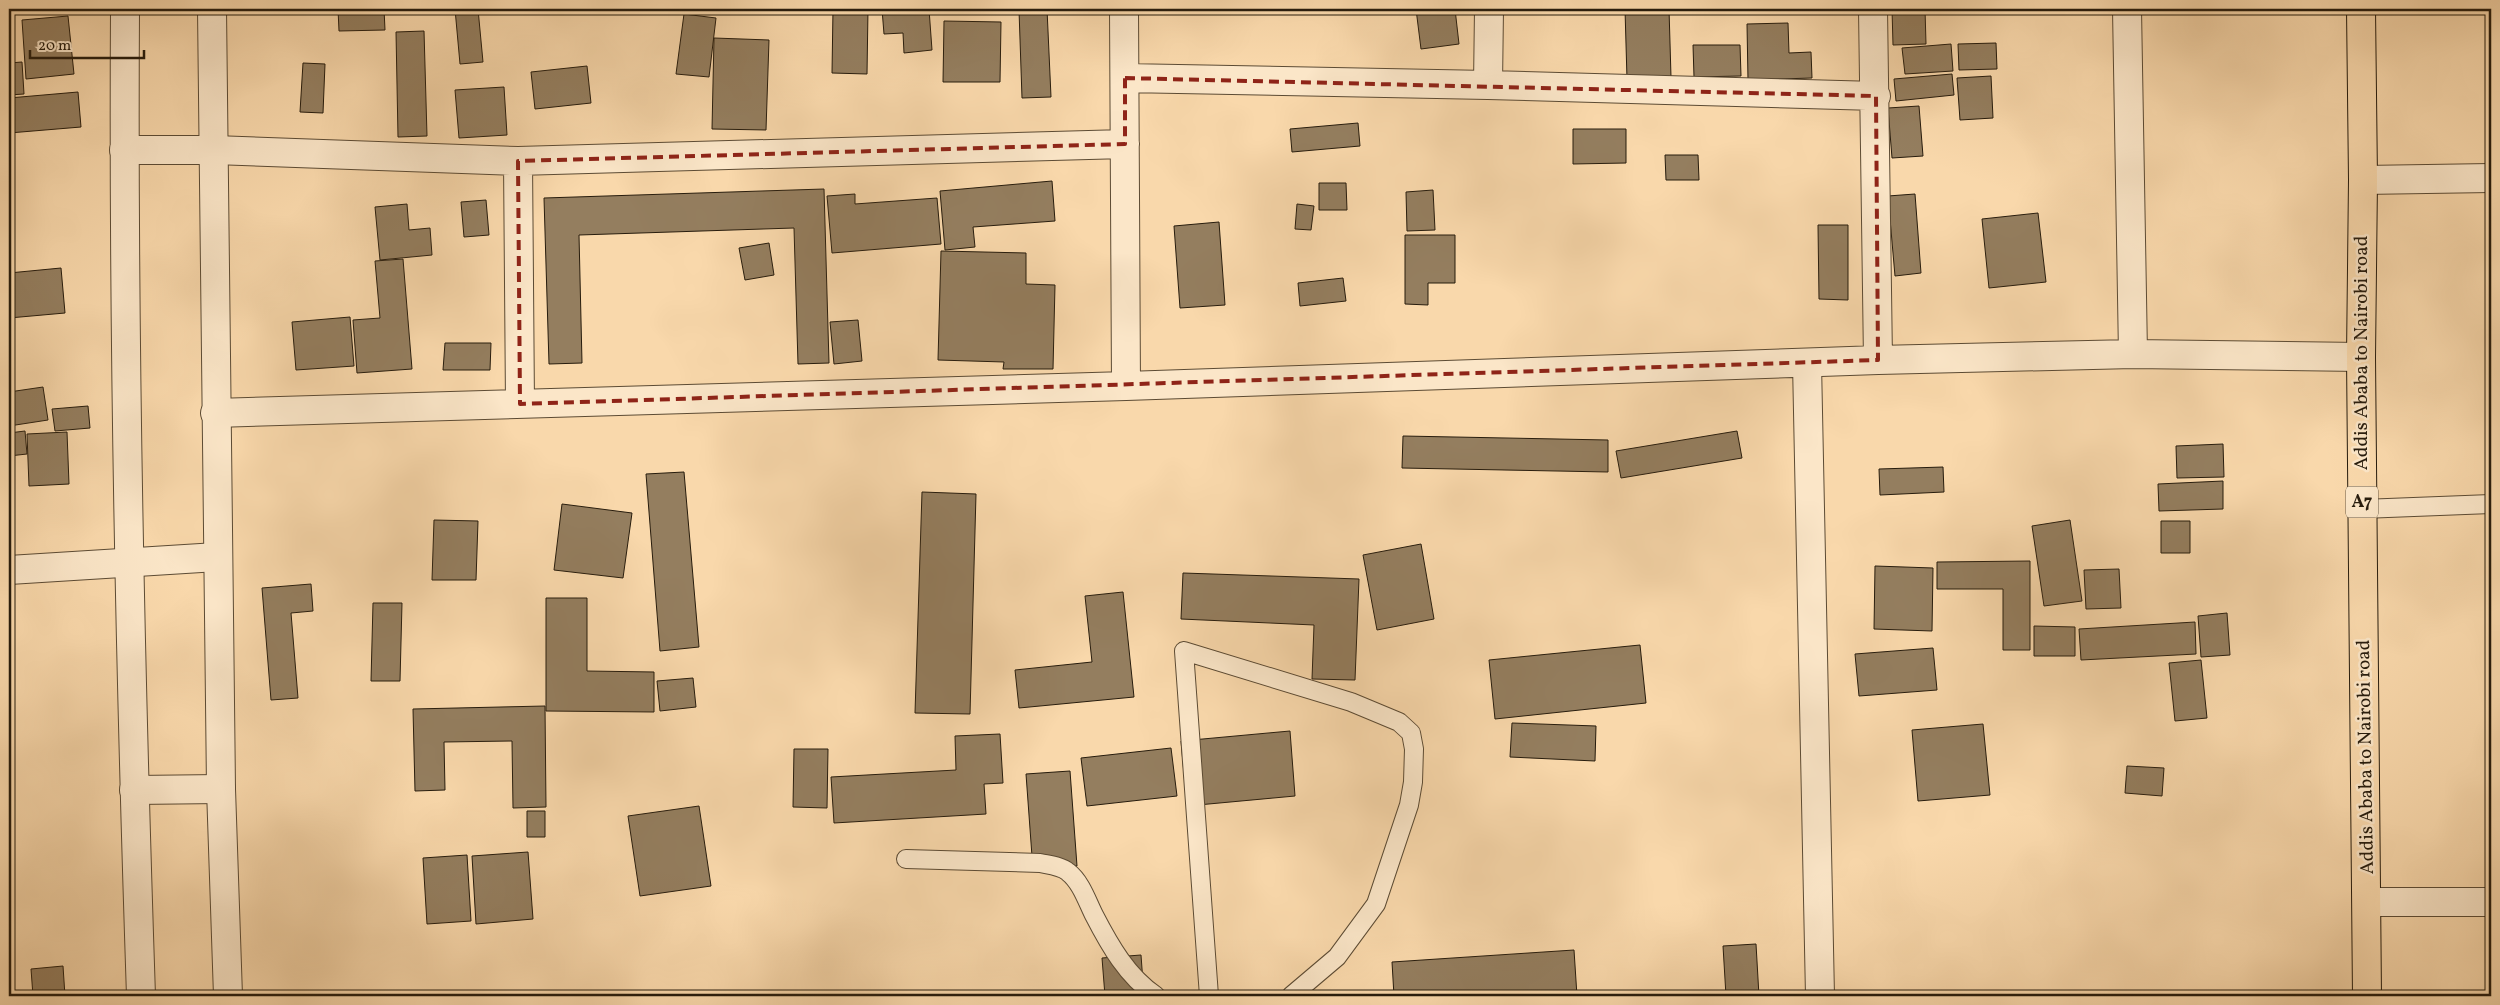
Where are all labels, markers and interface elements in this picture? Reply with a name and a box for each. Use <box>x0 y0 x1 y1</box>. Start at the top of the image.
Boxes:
scale bar <box>30 28 144 60</box>
text: 20 m <box>38 36 71 57</box>
street label: Addis Ababa to Nairobi road <box>2349 236 2375 470</box>
road number: A7 <box>2346 487 2378 518</box>
street label: Addis Ababa to Nairobi road <box>2351 639 2381 875</box>

